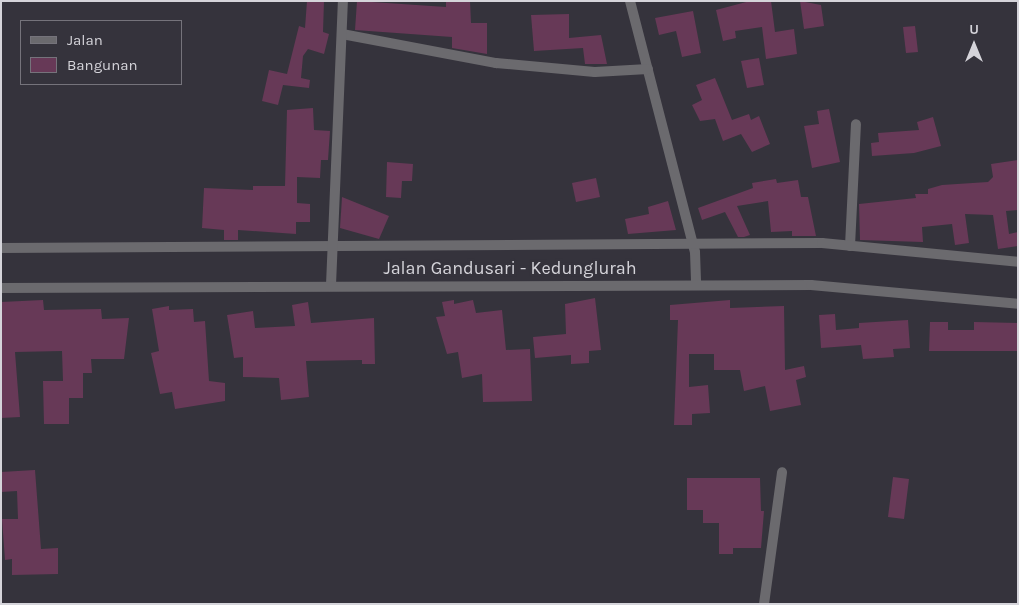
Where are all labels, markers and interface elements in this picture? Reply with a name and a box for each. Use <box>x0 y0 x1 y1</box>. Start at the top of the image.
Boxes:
legend <box>20 20 182 85</box>
north arrow <box>949 20 999 70</box>
text: U <box>969 21 979 38</box>
text: Jalan <box>67 31 103 49</box>
text: Bangunan <box>67 56 138 74</box>
street label: Jalan Gandusari - Kedunglurah <box>383 257 637 279</box>

